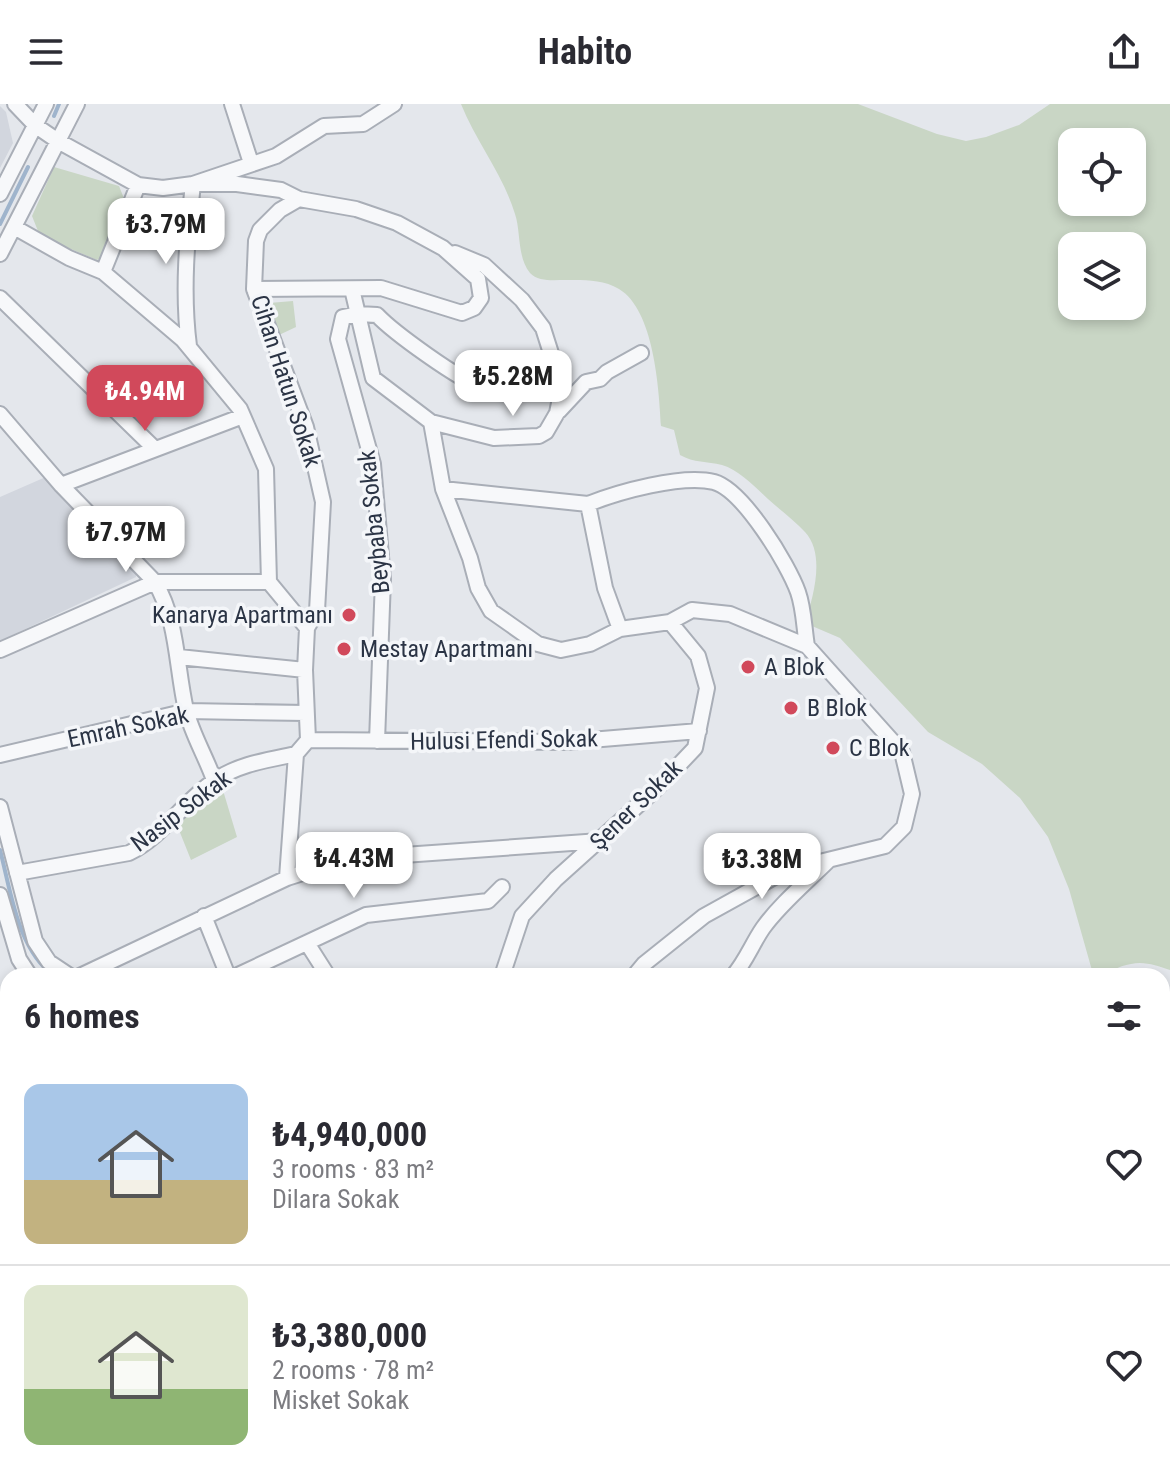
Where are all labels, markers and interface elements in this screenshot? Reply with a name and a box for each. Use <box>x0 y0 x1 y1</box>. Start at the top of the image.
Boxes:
icon: menu <box>24 30 68 74</box>
icon: share <box>1102 30 1146 74</box>
text: Habito <box>538 31 632 73</box>
map controls <box>1058 128 1146 320</box>
button: locate <box>1058 128 1146 216</box>
pin: ₺3.79M <box>101 198 231 266</box>
text: ₺3.79M <box>126 209 206 239</box>
button: layers <box>1058 232 1146 320</box>
street label: Cihan Hatun Sokak <box>245 291 327 471</box>
pin: ₺5.28M <box>448 350 578 418</box>
text: ₺5.28M <box>473 361 553 391</box>
pin: ₺4.94M <box>80 365 210 433</box>
text: ₺4.94M <box>105 376 185 406</box>
street label: Beybaba Sokak <box>353 449 395 595</box>
pin: ₺7.97M <box>61 506 191 574</box>
text: ₺7.97M <box>86 517 166 547</box>
place label: Kanarya Apartmanı <box>152 601 333 629</box>
marker: Kanarya Apartmanı <box>340 606 358 624</box>
place label: Mestay Apartmanı <box>360 635 533 663</box>
marker: Mestay Apartmanı <box>335 640 353 658</box>
place label: A Blok <box>764 653 825 681</box>
marker: A Blok <box>739 658 757 676</box>
place label: B Blok <box>807 694 867 722</box>
marker: B Blok <box>782 699 800 717</box>
street label: Emrah Sokak <box>65 700 191 753</box>
street label: Hulusi Efendi Sokak <box>410 724 598 756</box>
place label: C Blok <box>849 734 910 762</box>
marker: C Blok <box>824 739 842 757</box>
street label: Şener Sokak <box>584 754 688 856</box>
street label: Nasip Sokak <box>126 764 237 858</box>
pin: ₺4.43M <box>289 832 419 900</box>
pin: ₺3.38M <box>697 833 827 901</box>
text: ₺4.43M <box>314 843 394 873</box>
text: ₺3.38M <box>722 844 802 874</box>
icon: filters <box>1102 994 1146 1038</box>
text: 6 homes <box>24 996 140 1036</box>
text: ₺4,940,000 <box>272 1114 427 1154</box>
icon: home <box>88 1116 184 1212</box>
icon: heart <box>1102 1142 1146 1186</box>
text: 3 rooms · 83 m² <box>272 1154 434 1184</box>
text: Dilara Sokak <box>272 1184 400 1214</box>
text: ₺3,380,000 <box>272 1315 427 1355</box>
icon: home <box>88 1317 184 1413</box>
icon: heart <box>1102 1343 1146 1387</box>
text: 2 rooms · 78 m² <box>272 1355 434 1385</box>
text: Misket Sokak <box>272 1385 409 1415</box>

